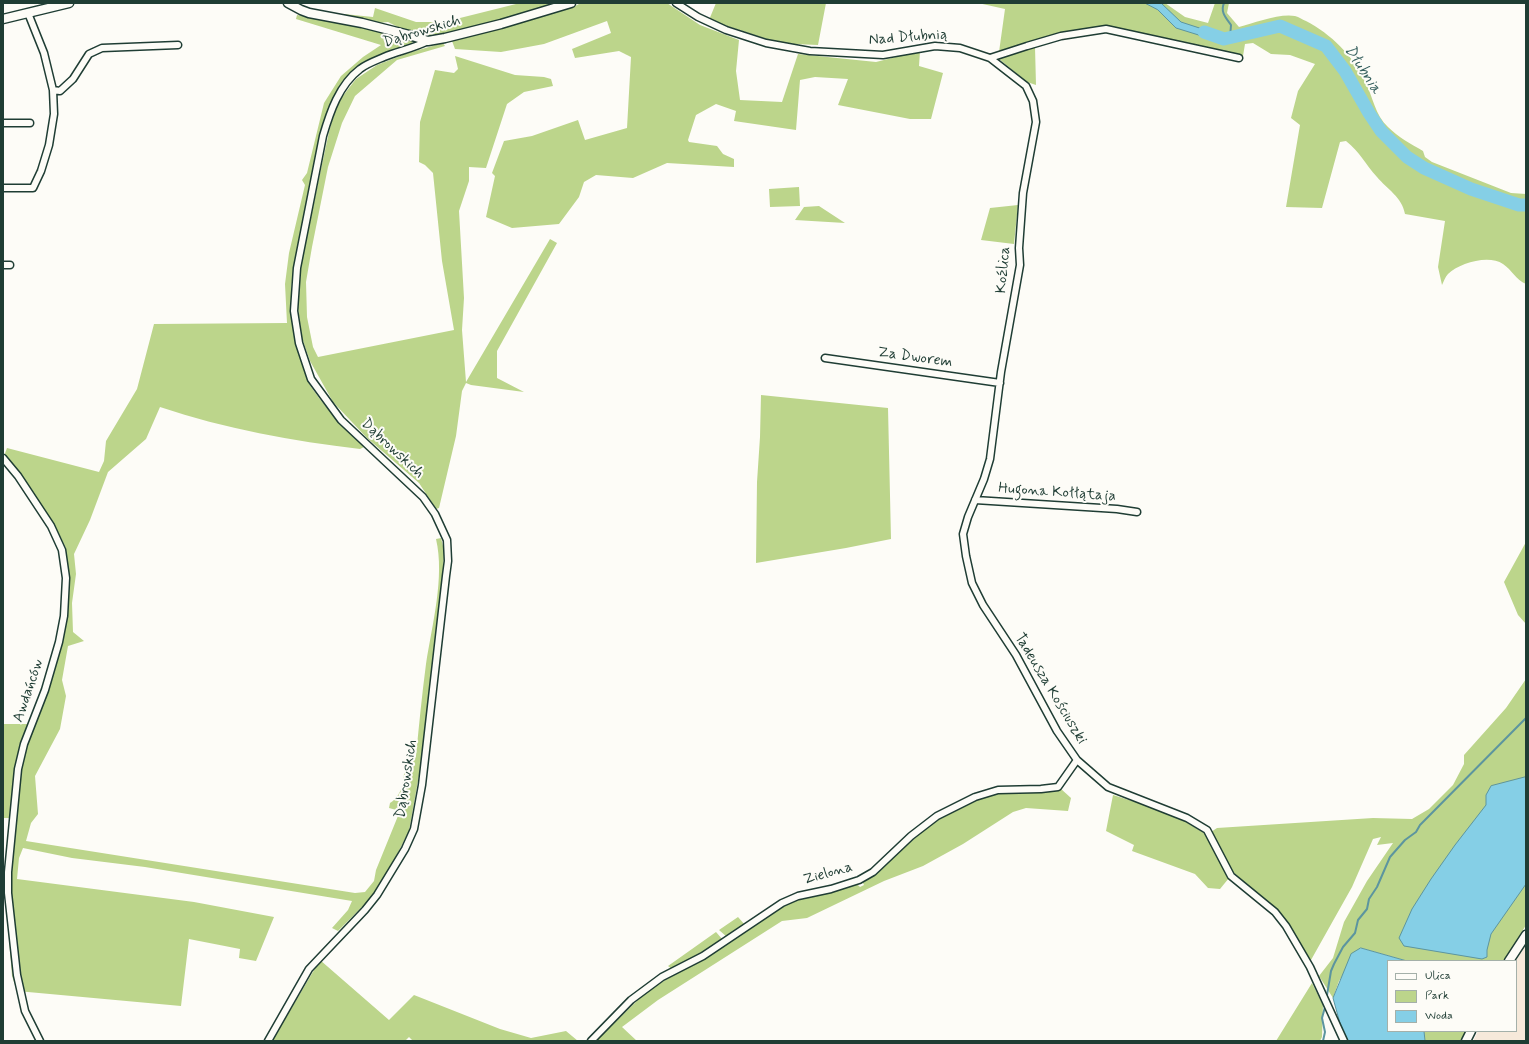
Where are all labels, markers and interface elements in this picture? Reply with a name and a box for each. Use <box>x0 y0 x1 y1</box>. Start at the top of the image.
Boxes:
street label: Dąbrowskich <box>381 12 463 52</box>
street label: Nad Dłubnią <box>868 26 948 50</box>
water label: Dłubnia <box>1339 42 1385 98</box>
street label: Koźlica <box>993 246 1015 294</box>
street label: Za Dworem <box>876 344 954 372</box>
street label: Dąbrowskich <box>357 415 427 483</box>
street label: Hugona Kołłątaja <box>998 480 1116 506</box>
street label: Tadeusza Kościuszki <box>1010 630 1090 748</box>
street label: Awdańców <box>10 657 48 725</box>
street label: Dąbrowskich <box>392 738 422 820</box>
street label: Zielona <box>801 858 855 890</box>
legend <box>1387 960 1517 1032</box>
text: Ulica <box>1425 968 1451 984</box>
text: Park <box>1425 988 1449 1004</box>
text: Woda <box>1425 1008 1453 1024</box>

